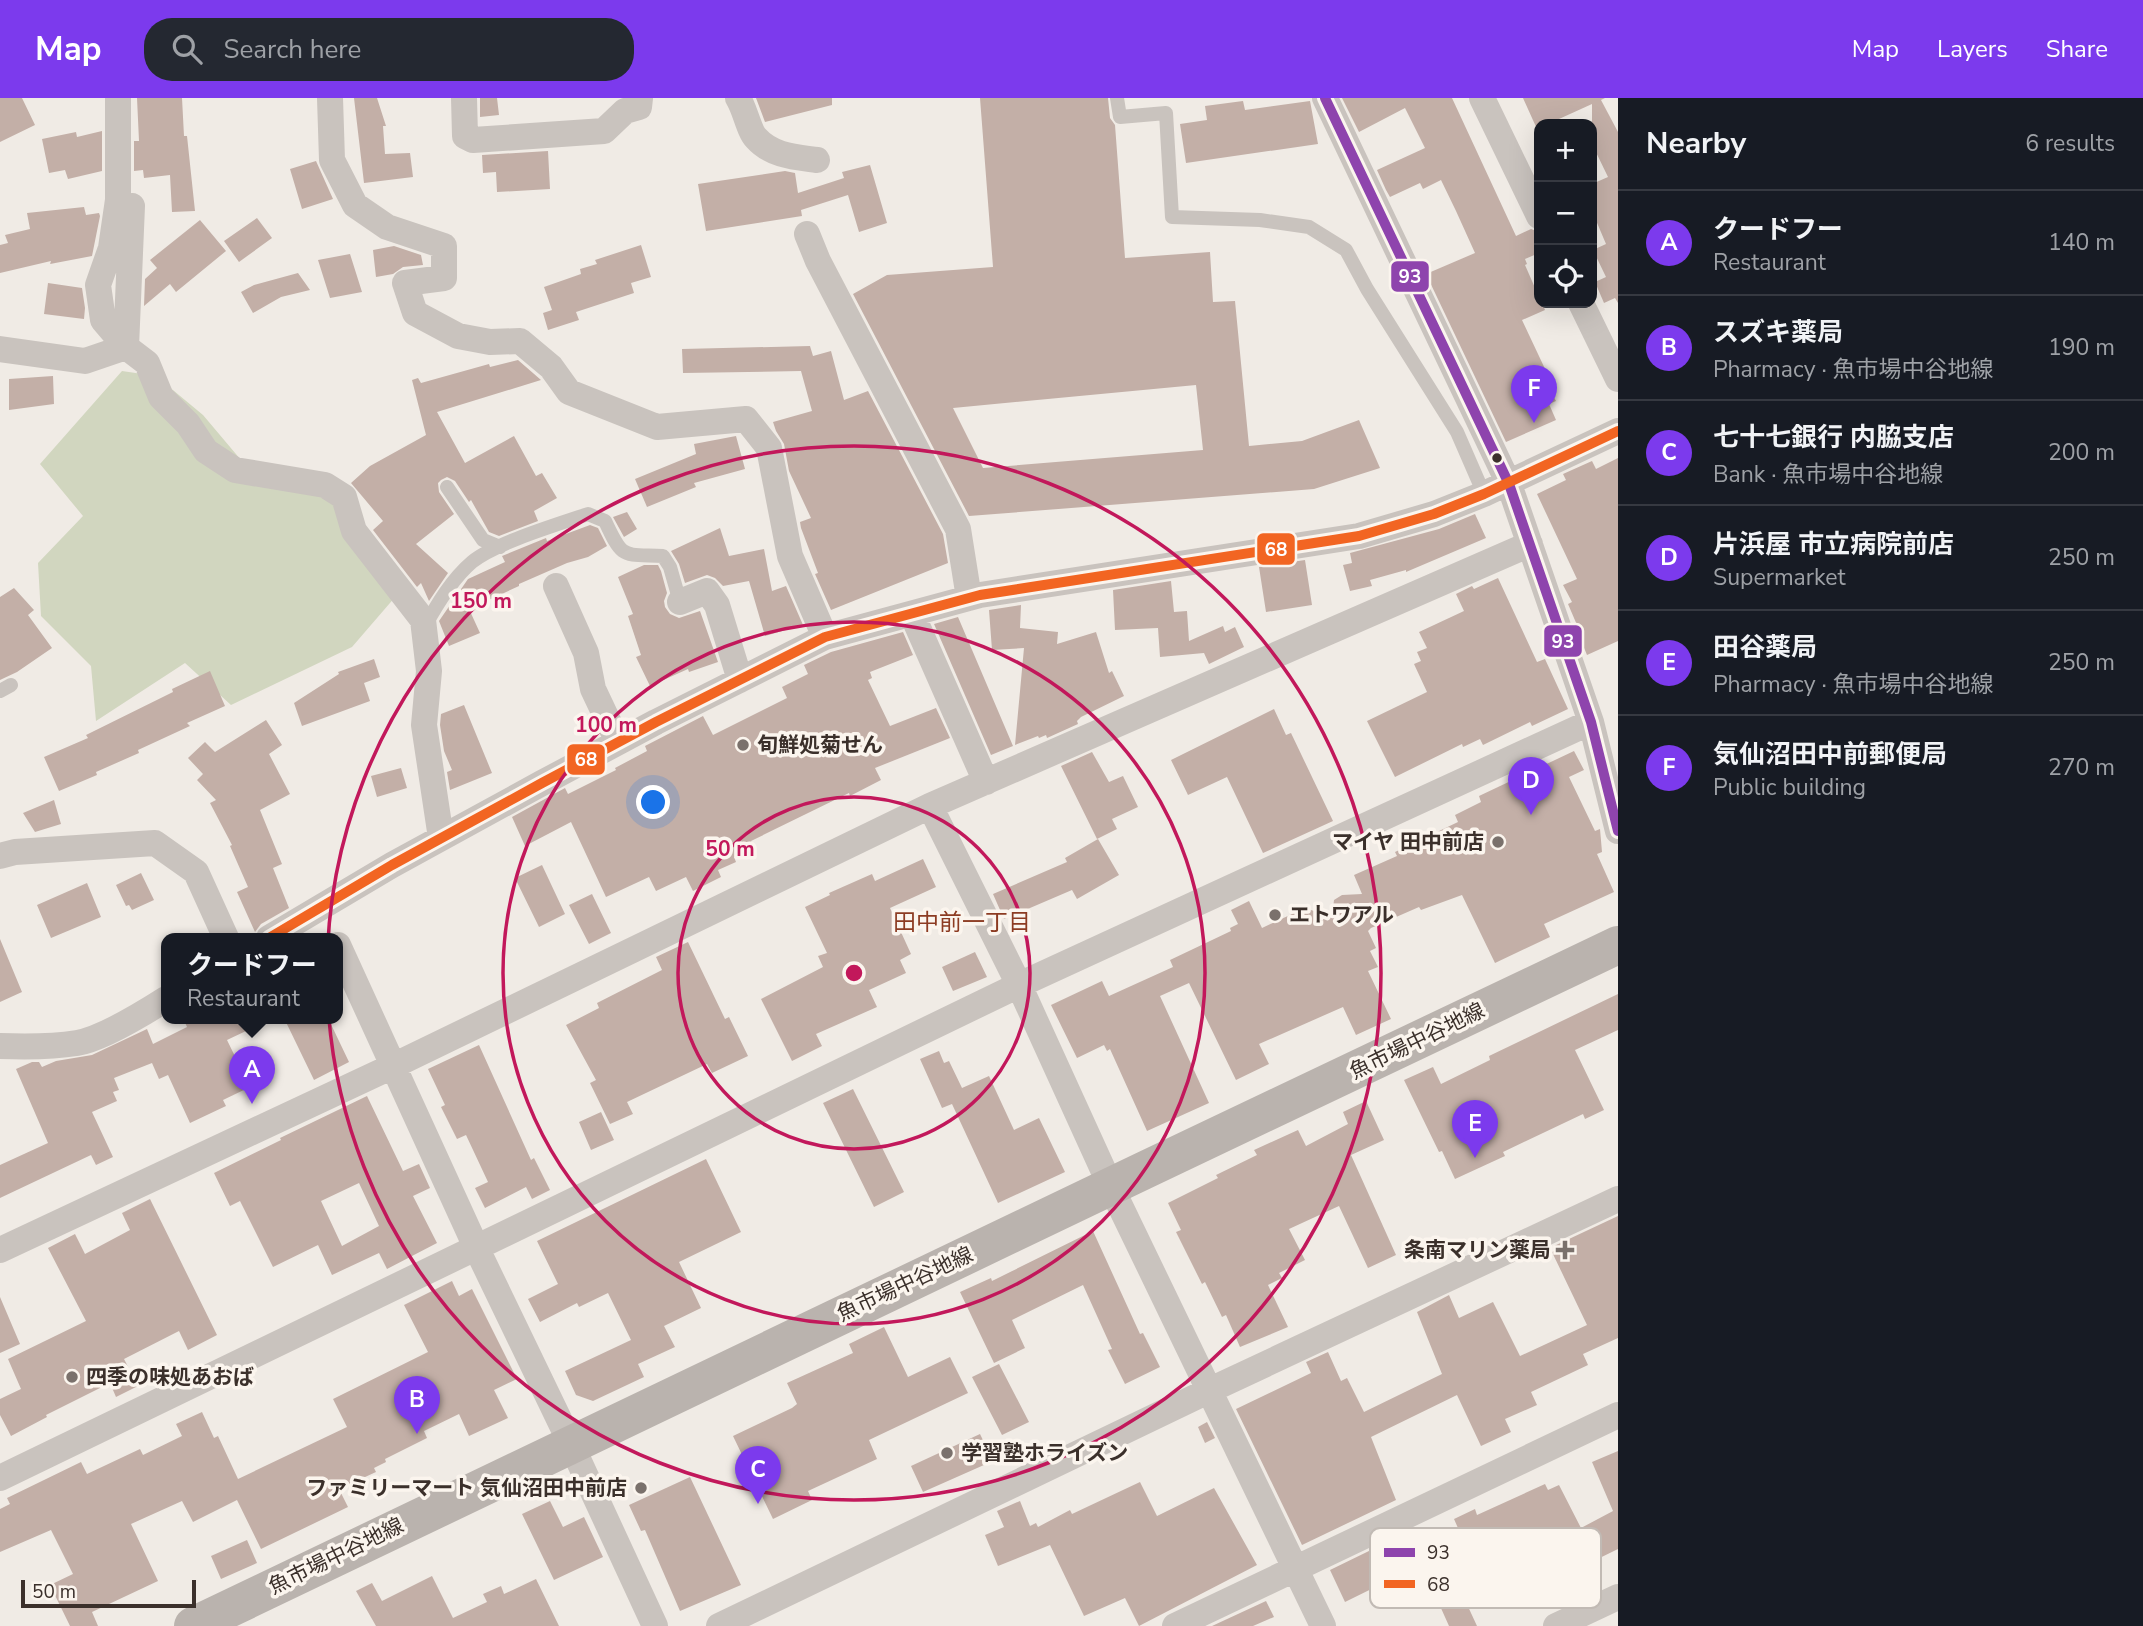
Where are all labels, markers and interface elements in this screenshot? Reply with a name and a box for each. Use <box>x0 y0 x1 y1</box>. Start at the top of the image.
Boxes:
search box <box>144 18 634 81</box>
text: Map <box>35 27 102 72</box>
icon: search <box>168 30 206 68</box>
text: Search here <box>224 32 361 67</box>
text: Map <box>1852 33 1899 65</box>
text: Layers <box>1937 33 2008 65</box>
text: Share <box>2046 33 2108 65</box>
map controls <box>1534 119 1597 308</box>
button: + <box>1534 119 1597 182</box>
text: Nearby <box>1646 123 1746 164</box>
text: 6 results <box>2025 128 2115 159</box>
button: − <box>1534 182 1597 245</box>
text: クードフー <box>1713 212 1843 247</box>
text: A <box>1660 227 1678 258</box>
text: 140 m <box>2048 227 2115 258</box>
button: locate <box>1534 245 1597 308</box>
text: Restaurant <box>1713 247 1826 278</box>
line badge: 93 <box>1390 260 1430 293</box>
text: 93 <box>1399 264 1421 290</box>
text: スズキ薬局 <box>1713 315 1843 350</box>
text: B <box>1661 332 1677 363</box>
text: 190 m <box>2048 332 2115 363</box>
text: Pharmacy · 魚市場中谷地線 <box>1713 354 1994 385</box>
pin: F <box>1511 365 1557 423</box>
text: 七十七銀行 内脇支店 <box>1713 420 1954 455</box>
text: C <box>1661 437 1677 468</box>
text: 200 m <box>2048 437 2115 468</box>
unlabelled marker <box>1490 451 1504 465</box>
text: Bank · 魚市場中谷地線 <box>1713 459 1943 490</box>
text: 片浜屋 市立病院前店 <box>1713 527 1954 562</box>
line badge: 68 <box>1256 532 1296 566</box>
text: 68 <box>1265 537 1287 563</box>
text: D <box>1660 542 1678 573</box>
text: 250 m <box>2048 542 2115 573</box>
text: Supermarket <box>1713 562 1846 593</box>
text: 150 m <box>450 587 512 615</box>
line badge: 93 <box>1543 624 1583 658</box>
text: 93 <box>1552 629 1574 655</box>
text: 田谷薬局 <box>1713 630 1817 665</box>
text: E <box>1662 647 1676 678</box>
text: 250 m <box>2048 647 2115 678</box>
text: Pharmacy · 魚市場中谷地線 <box>1713 669 1994 700</box>
text: 100 m <box>575 711 637 739</box>
place label: 旬鮮処菊せん <box>757 731 883 759</box>
marker: 旬鮮処菊せん <box>735 737 751 753</box>
text: 気仙沼田中前郵便局 <box>1713 737 1947 772</box>
line badge: 68 <box>566 743 606 776</box>
text: 68 <box>575 747 597 773</box>
text: F <box>1663 752 1675 783</box>
text: 270 m <box>2048 752 2115 783</box>
pin: D <box>1508 757 1554 815</box>
text: Public building <box>1713 772 1866 803</box>
your location <box>636 785 670 819</box>
place label: マイヤ 田中前店 <box>1332 828 1484 856</box>
marker: マイヤ 田中前店 <box>1490 834 1506 850</box>
text: 50 m <box>705 835 755 863</box>
place label: エトワアル <box>1289 901 1394 929</box>
district label: 田中前一丁目 <box>893 907 1031 938</box>
marker: エトワアル <box>1267 907 1283 923</box>
popup <box>161 933 343 1024</box>
text: クードフー <box>187 948 317 983</box>
centre of rings <box>842 961 866 985</box>
text: Restaurant <box>187 983 300 1014</box>
street label: 魚市場中谷地線 <box>1345 996 1489 1086</box>
pin: A <box>229 1046 275 1104</box>
pin: E <box>1452 1100 1498 1158</box>
place label: 条南マリン薬局 <box>1404 1236 1551 1264</box>
street label: 魚市場中谷地線 <box>832 1240 978 1328</box>
marker: 条南マリン薬局 <box>1557 1242 1573 1258</box>
place label: 四季の味処あおば <box>86 1363 254 1391</box>
marker: 四季の味処あおば <box>64 1369 80 1385</box>
pin: B <box>394 1376 440 1434</box>
place label: 学習塾ホライズン <box>961 1439 1128 1467</box>
marker: 学習塾ホライズン <box>939 1445 955 1461</box>
pin: C <box>735 1446 781 1504</box>
place label: ファミリーマート 気仙沼田中前店 <box>306 1474 627 1502</box>
marker: ファミリーマート 気仙沼田中前店 <box>633 1480 649 1496</box>
street label: 魚市場中谷地線 <box>264 1511 408 1601</box>
legend <box>1370 1528 1601 1608</box>
text: 93 <box>1427 1540 1450 1566</box>
text: 68 <box>1427 1572 1450 1598</box>
scale bar <box>21 1577 196 1609</box>
text: 50 m <box>32 1579 76 1605</box>

